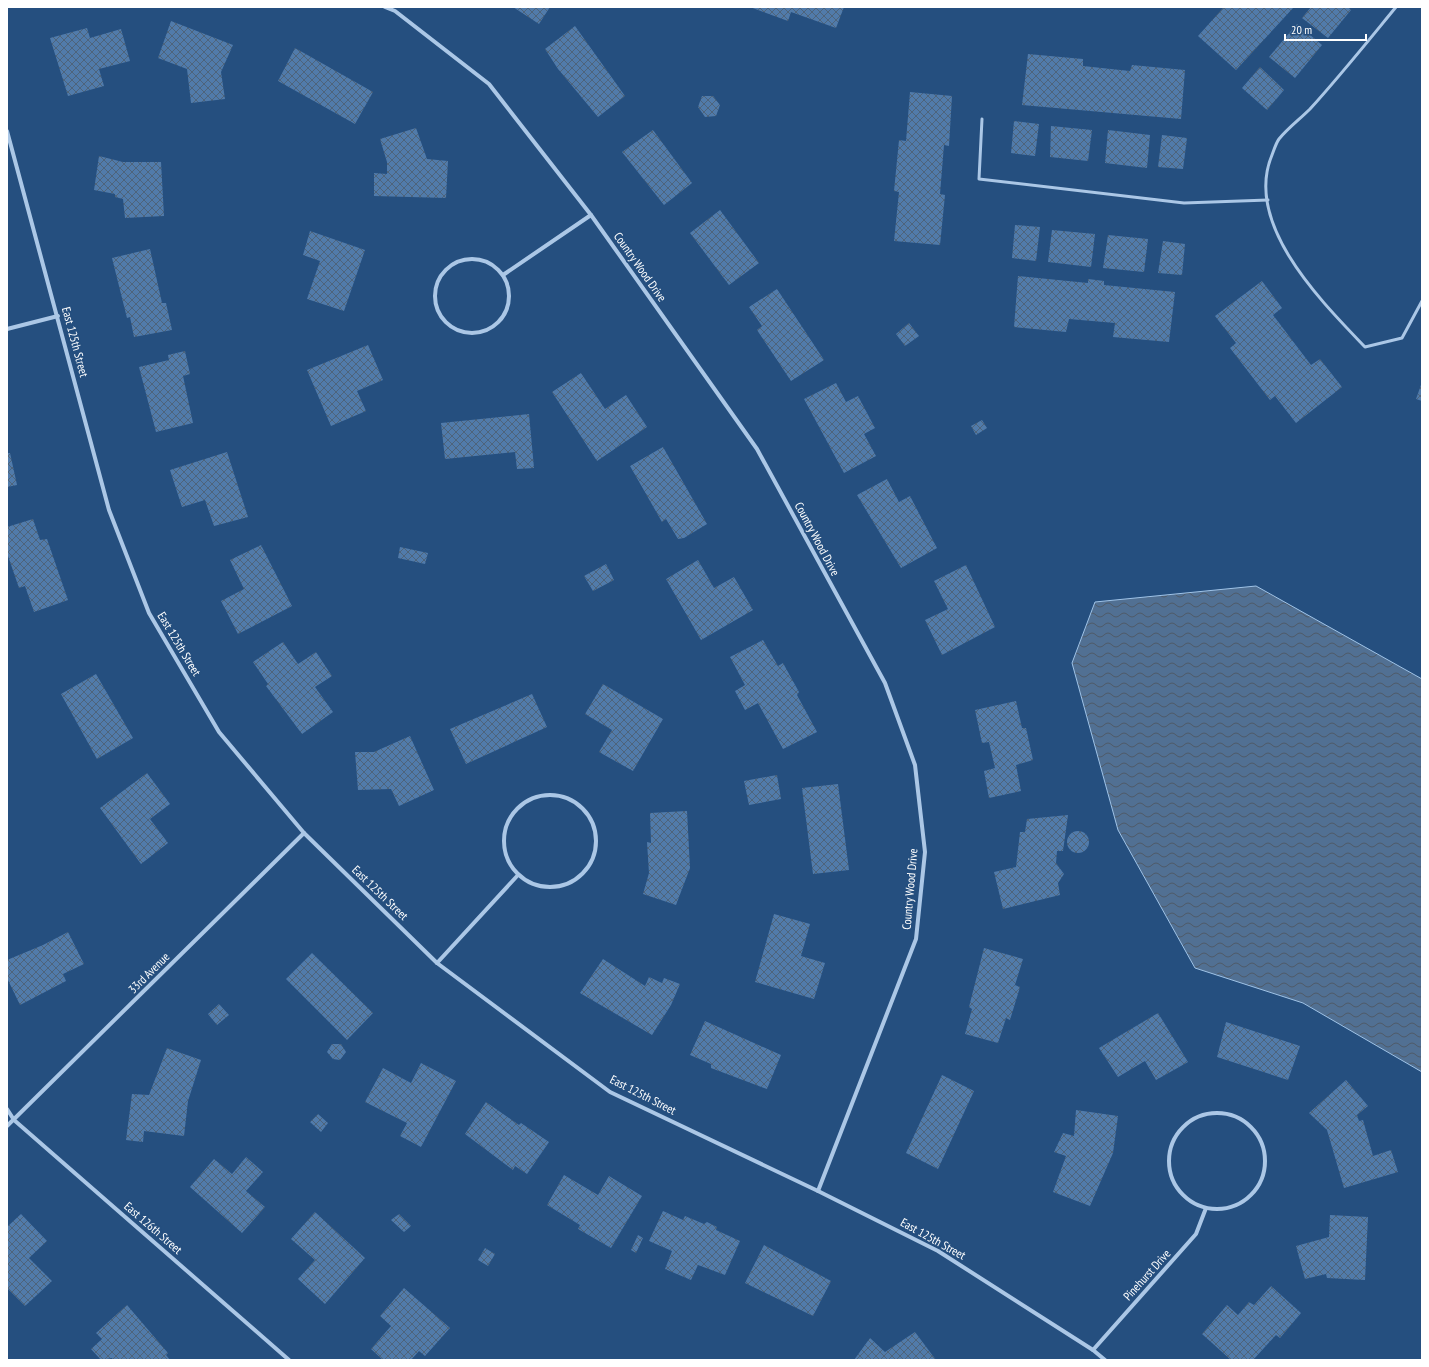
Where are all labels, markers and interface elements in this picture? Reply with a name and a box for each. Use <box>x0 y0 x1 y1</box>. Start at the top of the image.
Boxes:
scale bar <box>1285 16 1366 42</box>
text: 20 m <box>1291 22 1312 37</box>
street label: Country Wood Drive <box>611 229 670 304</box>
street label: East 125th Street <box>59 305 92 379</box>
street label: Country Wood Drive <box>792 499 843 578</box>
street label: East 125th Street <box>154 609 205 679</box>
street label: Country Wood Drive <box>898 848 921 930</box>
street label: East 125th Street <box>349 862 412 924</box>
street label: 33rd Avenue <box>125 949 172 996</box>
street label: East 125th Street <box>608 1072 679 1118</box>
street label: East 126th Street <box>121 1198 186 1257</box>
street label: East 125th Street <box>898 1215 969 1263</box>
street label: Pinehurst Drive <box>1120 1246 1174 1303</box>

